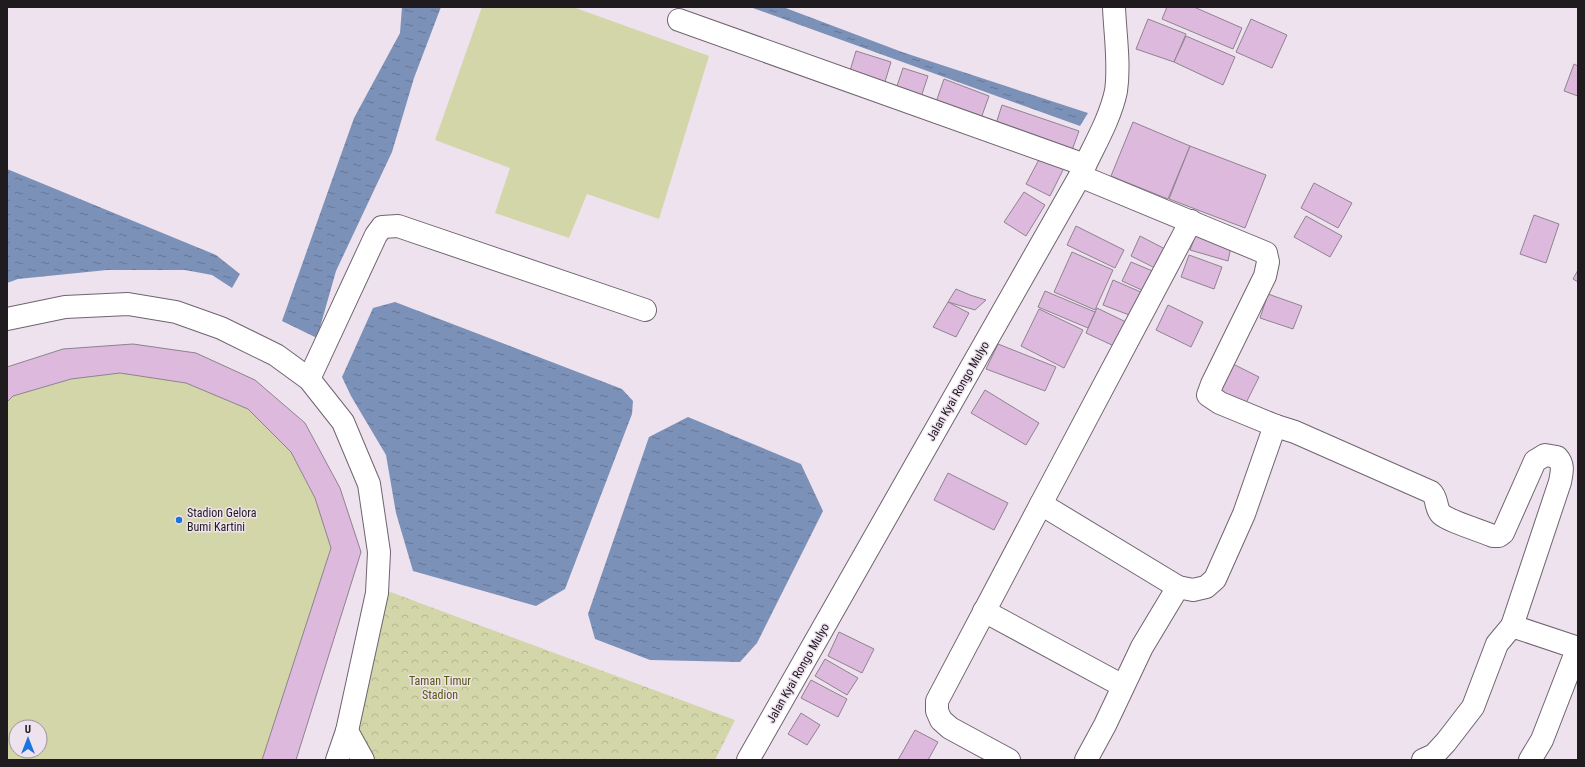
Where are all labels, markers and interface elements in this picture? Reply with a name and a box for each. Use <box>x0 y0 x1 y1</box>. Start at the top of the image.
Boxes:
street label: Jalan Kyai Rongo Mulyo <box>924 339 992 443</box>
place label: Stadion Gelora Bumi Kartini <box>187 506 257 534</box>
marker: Stadion Gelora Bumi Kartini <box>174 515 184 525</box>
street label: Jalan Kyai Rongo Mulyo <box>764 621 832 725</box>
park label: Taman Timur Stadion <box>409 674 471 702</box>
north arrow <box>8 719 48 759</box>
text: U <box>25 723 31 736</box>

